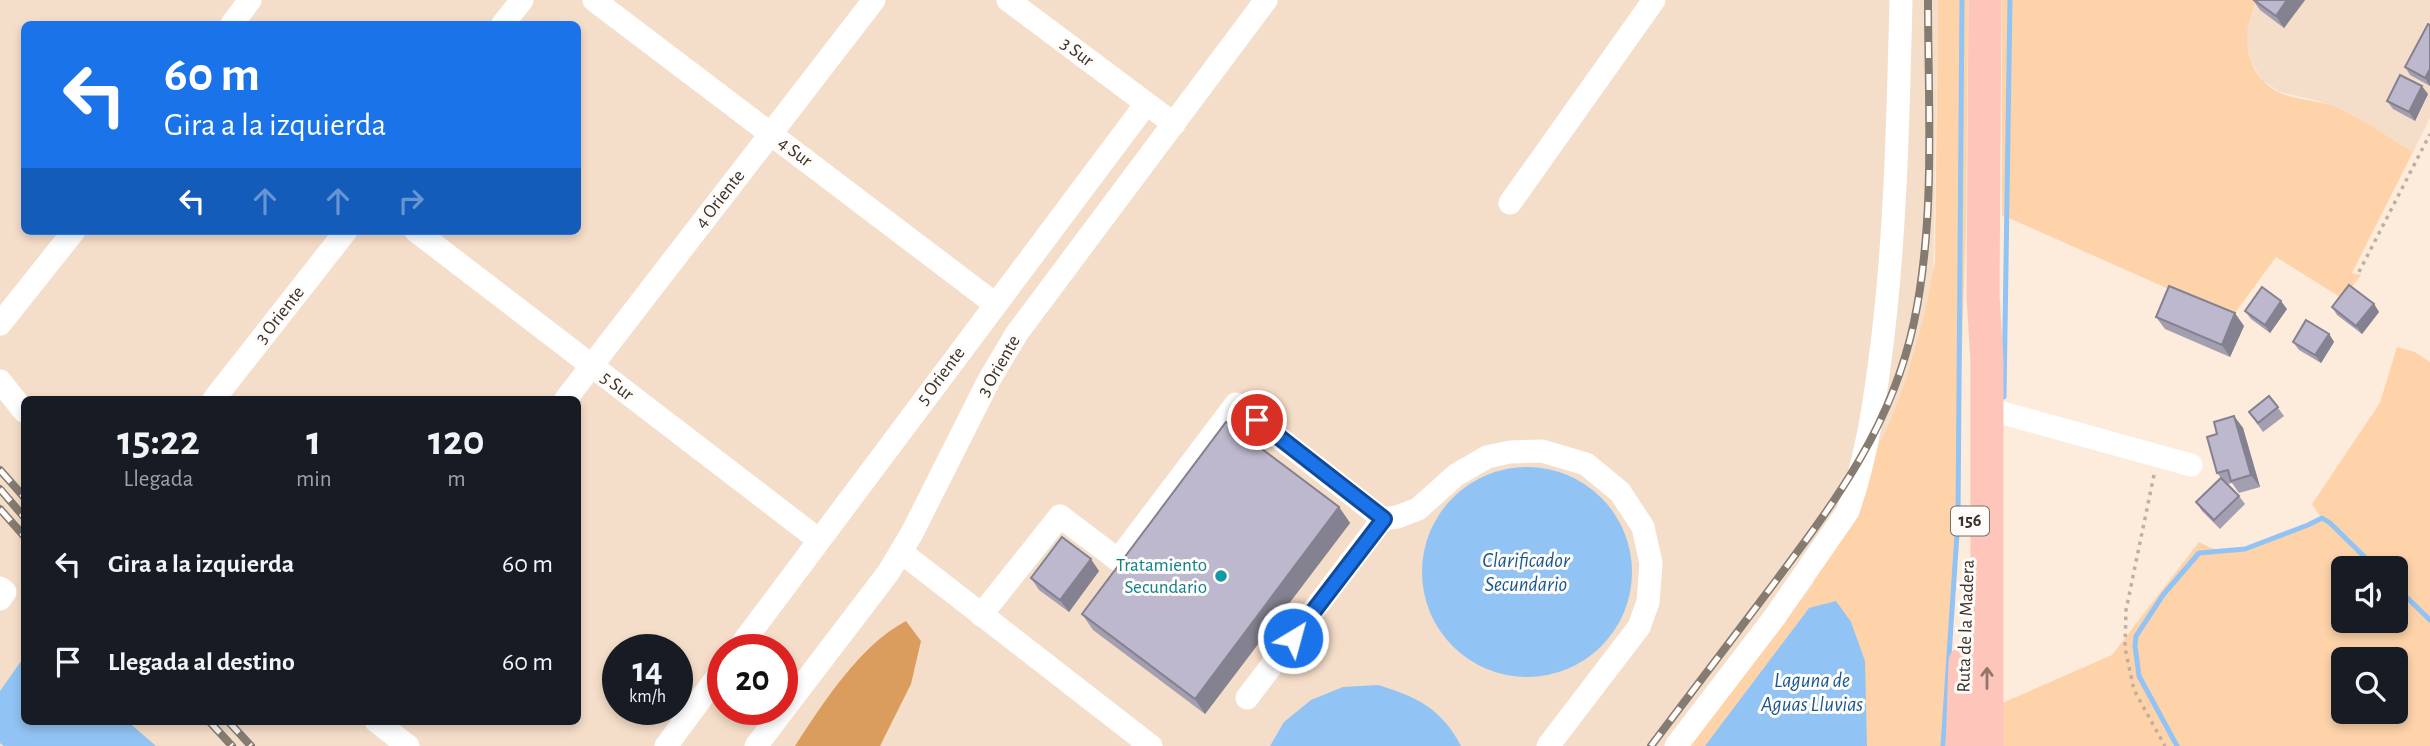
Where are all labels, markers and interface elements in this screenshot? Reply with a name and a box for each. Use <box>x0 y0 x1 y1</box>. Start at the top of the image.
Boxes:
street label: 3 Sur <box>1057 34 1097 70</box>
icon: left <box>49 49 140 140</box>
text: 60 m <box>164 51 260 100</box>
text: Gira a la izquierda <box>164 109 386 141</box>
street label: 4 Sur <box>775 133 815 171</box>
street label: 4 Oriente <box>692 166 748 232</box>
icon: left <box>173 182 211 220</box>
icon: ahead <box>246 182 284 220</box>
icon: ahead <box>319 182 357 220</box>
icon: right <box>392 182 430 220</box>
street label: 3 Oriente <box>252 283 308 347</box>
street label: 3 Oriente <box>974 332 1024 400</box>
street label: 5 Oriente <box>913 344 969 408</box>
street label: 5 Sur <box>597 368 637 404</box>
pin <box>1227 390 1287 450</box>
icon: arrive <box>1238 401 1276 439</box>
text: 15:22 <box>117 420 200 462</box>
text: 1 <box>306 420 321 462</box>
text: 120 <box>428 420 485 462</box>
text: Llegada <box>124 468 193 491</box>
text: min <box>296 468 332 491</box>
text: m <box>447 468 466 491</box>
road number: 156 <box>1951 506 1989 536</box>
icon: left <box>49 545 87 583</box>
water label: Clarificador Secundario <box>1482 550 1571 595</box>
text: Gira a la izquierda <box>108 551 294 577</box>
text: 60 m <box>502 551 553 577</box>
place label: Tratamiento Secundario <box>1116 556 1207 597</box>
map controls <box>2331 556 2408 724</box>
button: sound <box>2331 556 2408 633</box>
street label: Ruta de la Madera <box>1954 559 1978 693</box>
marker: Tratamiento Secundario <box>1213 568 1229 584</box>
position arrow <box>1256 601 1330 675</box>
speed limit sign: 20 <box>707 634 798 725</box>
icon: arrive <box>49 643 87 681</box>
button: search <box>2331 647 2408 724</box>
text: Llegada al destino <box>108 649 295 675</box>
text: 60 m <box>502 649 553 675</box>
text: 14 <box>632 653 663 688</box>
one-way arrow <box>1980 667 1994 690</box>
water label: Laguna de Aguas Lluvias <box>1760 670 1863 715</box>
text: km/h <box>629 688 666 706</box>

